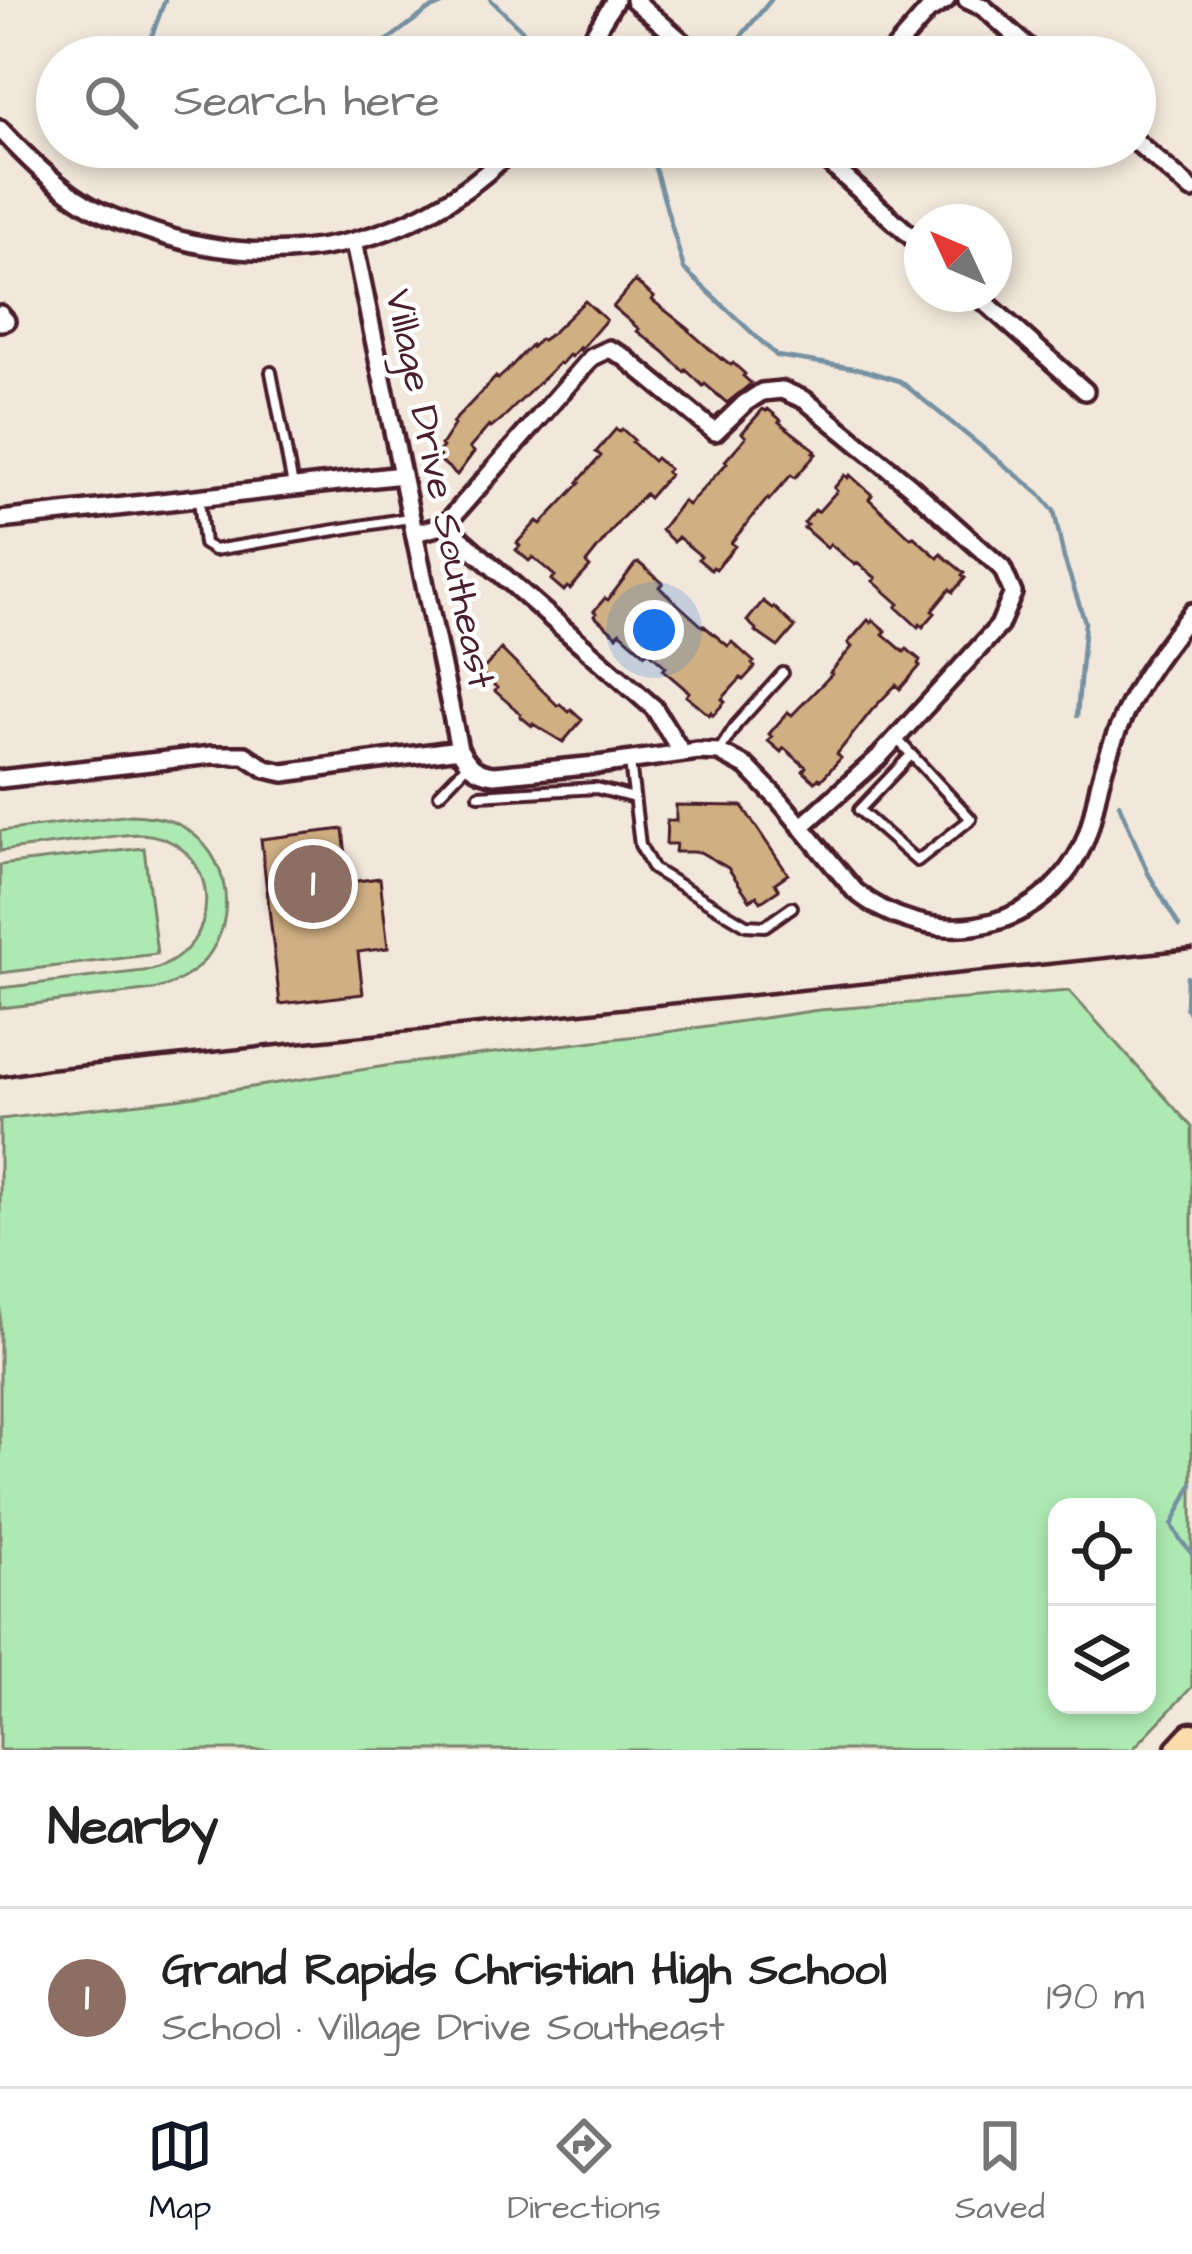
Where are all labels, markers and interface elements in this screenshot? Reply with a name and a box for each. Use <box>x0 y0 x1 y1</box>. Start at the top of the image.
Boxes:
search box <box>36 36 1156 168</box>
icon: search <box>78 69 144 135</box>
text: Search here <box>174 71 440 133</box>
north arrow <box>904 204 1012 312</box>
street label: Village Drive Southeast <box>370 284 508 694</box>
your location <box>624 600 684 660</box>
pin: 1 <box>274 839 352 929</box>
map controls <box>1048 1498 1156 1714</box>
button: locate <box>1048 1498 1156 1606</box>
button: layers <box>1048 1606 1156 1714</box>
text: Nearby <box>48 1793 218 1864</box>
text: Grand Rapids Christian High School <box>162 1940 887 2002</box>
text: 1 <box>85 1971 90 2025</box>
text: 190 m <box>1046 1971 1144 2025</box>
text: School · Village Drive Southeast <box>162 2002 725 2056</box>
tab: Map <box>147 2113 213 2231</box>
tab: Directions <box>507 2113 661 2231</box>
tab: Saved <box>955 2113 1045 2231</box>

